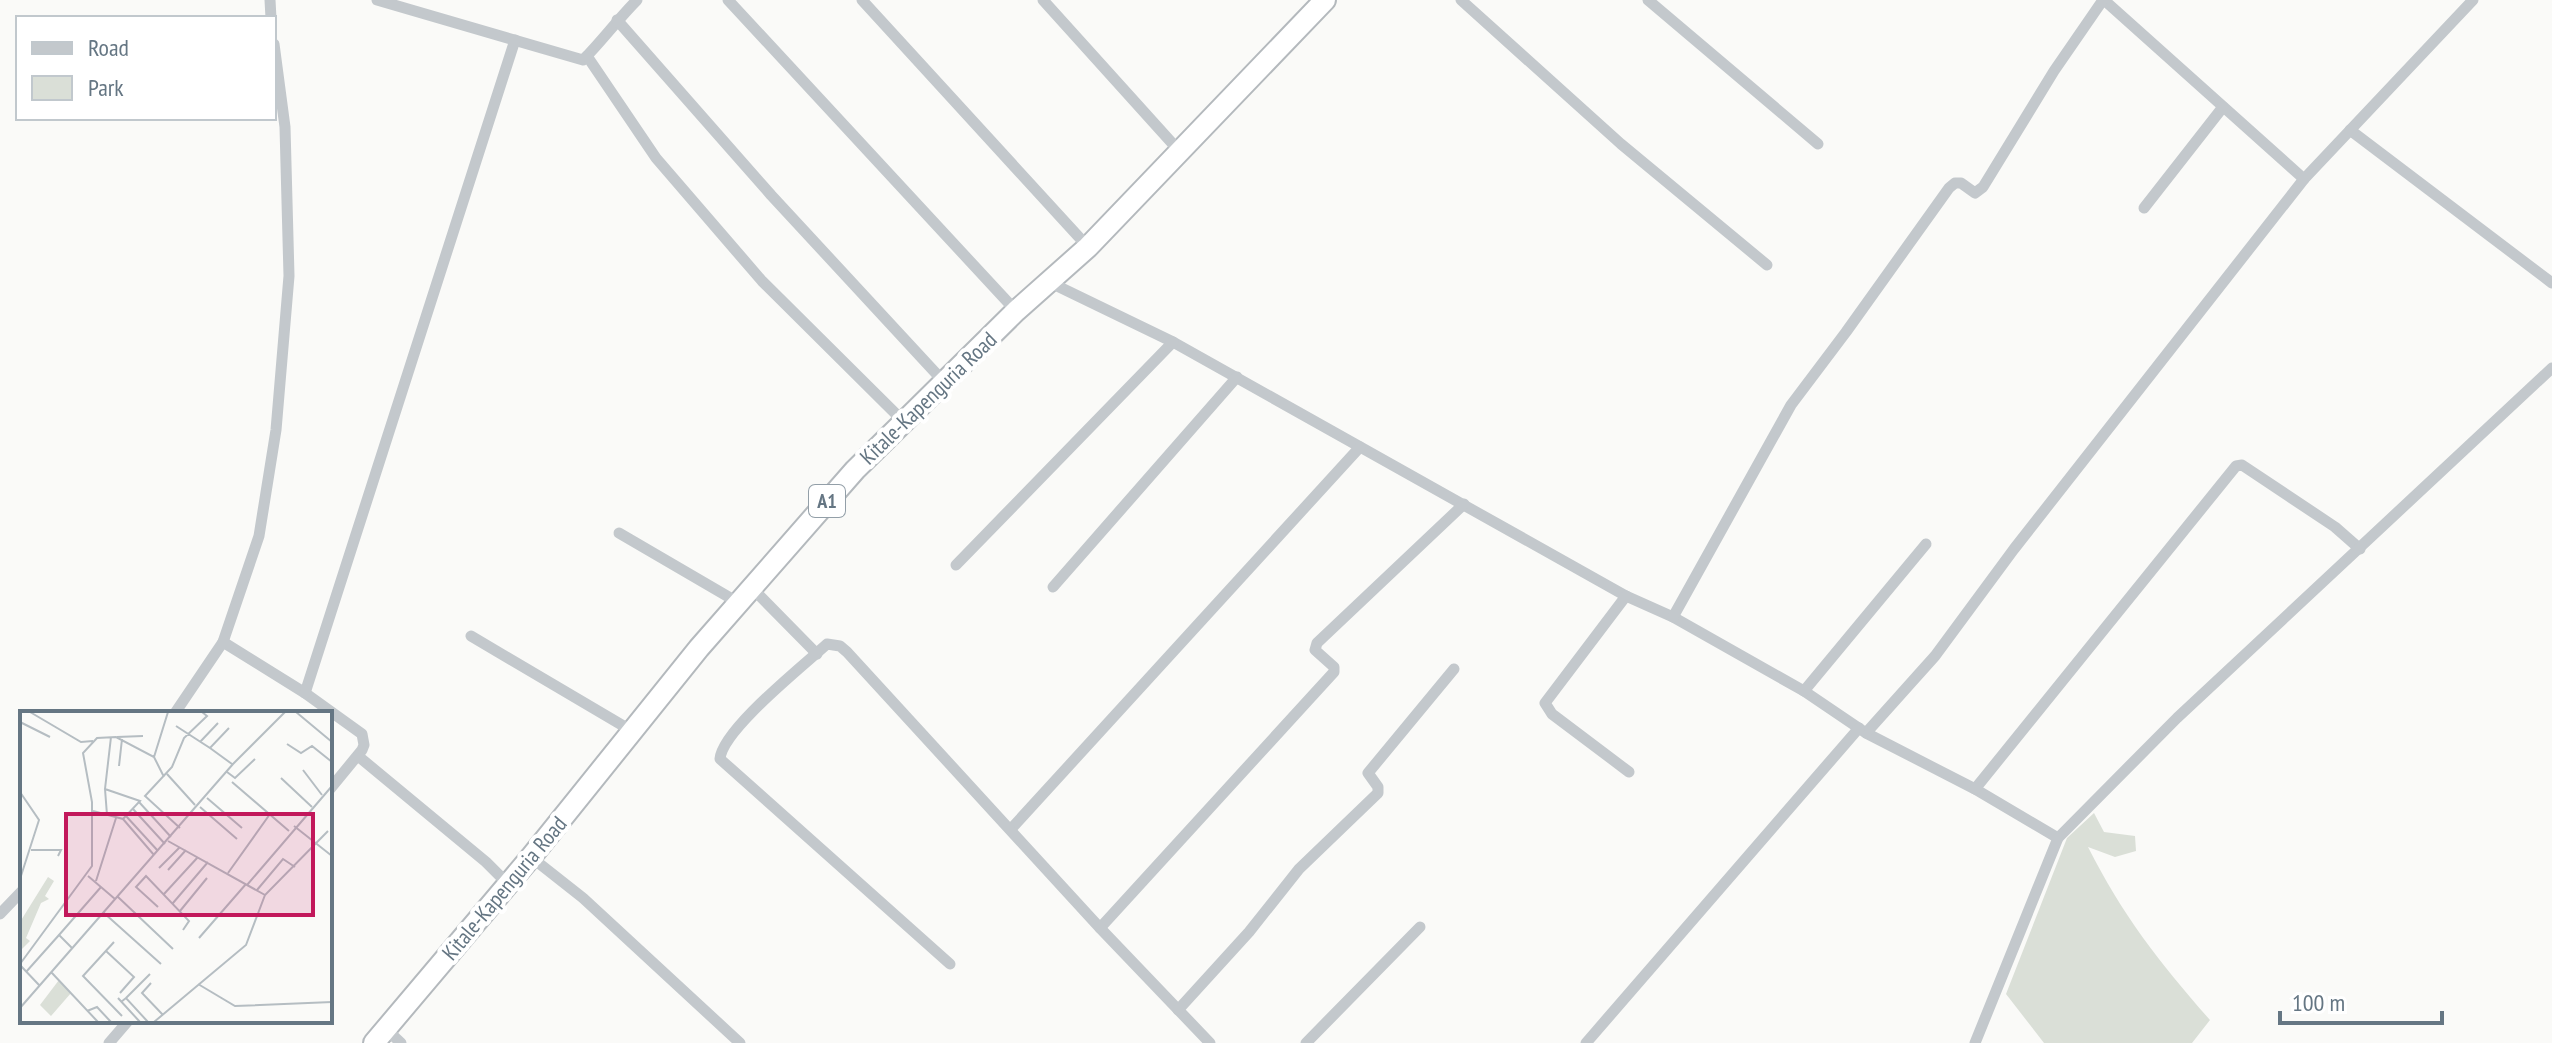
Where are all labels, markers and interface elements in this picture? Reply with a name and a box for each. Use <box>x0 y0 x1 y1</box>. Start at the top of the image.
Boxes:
legend <box>16 16 276 120</box>
text: Road <box>88 32 129 63</box>
text: Park <box>88 72 124 103</box>
street label: Kitale-Kapenguria Road <box>854 326 1002 470</box>
road number: A1 <box>809 485 845 517</box>
inset map <box>20 711 332 1023</box>
street label: Kitale-Kapenguria Road <box>436 810 572 966</box>
scale bar <box>2280 975 2442 1025</box>
text: 100 m <box>2292 987 2345 1018</box>

